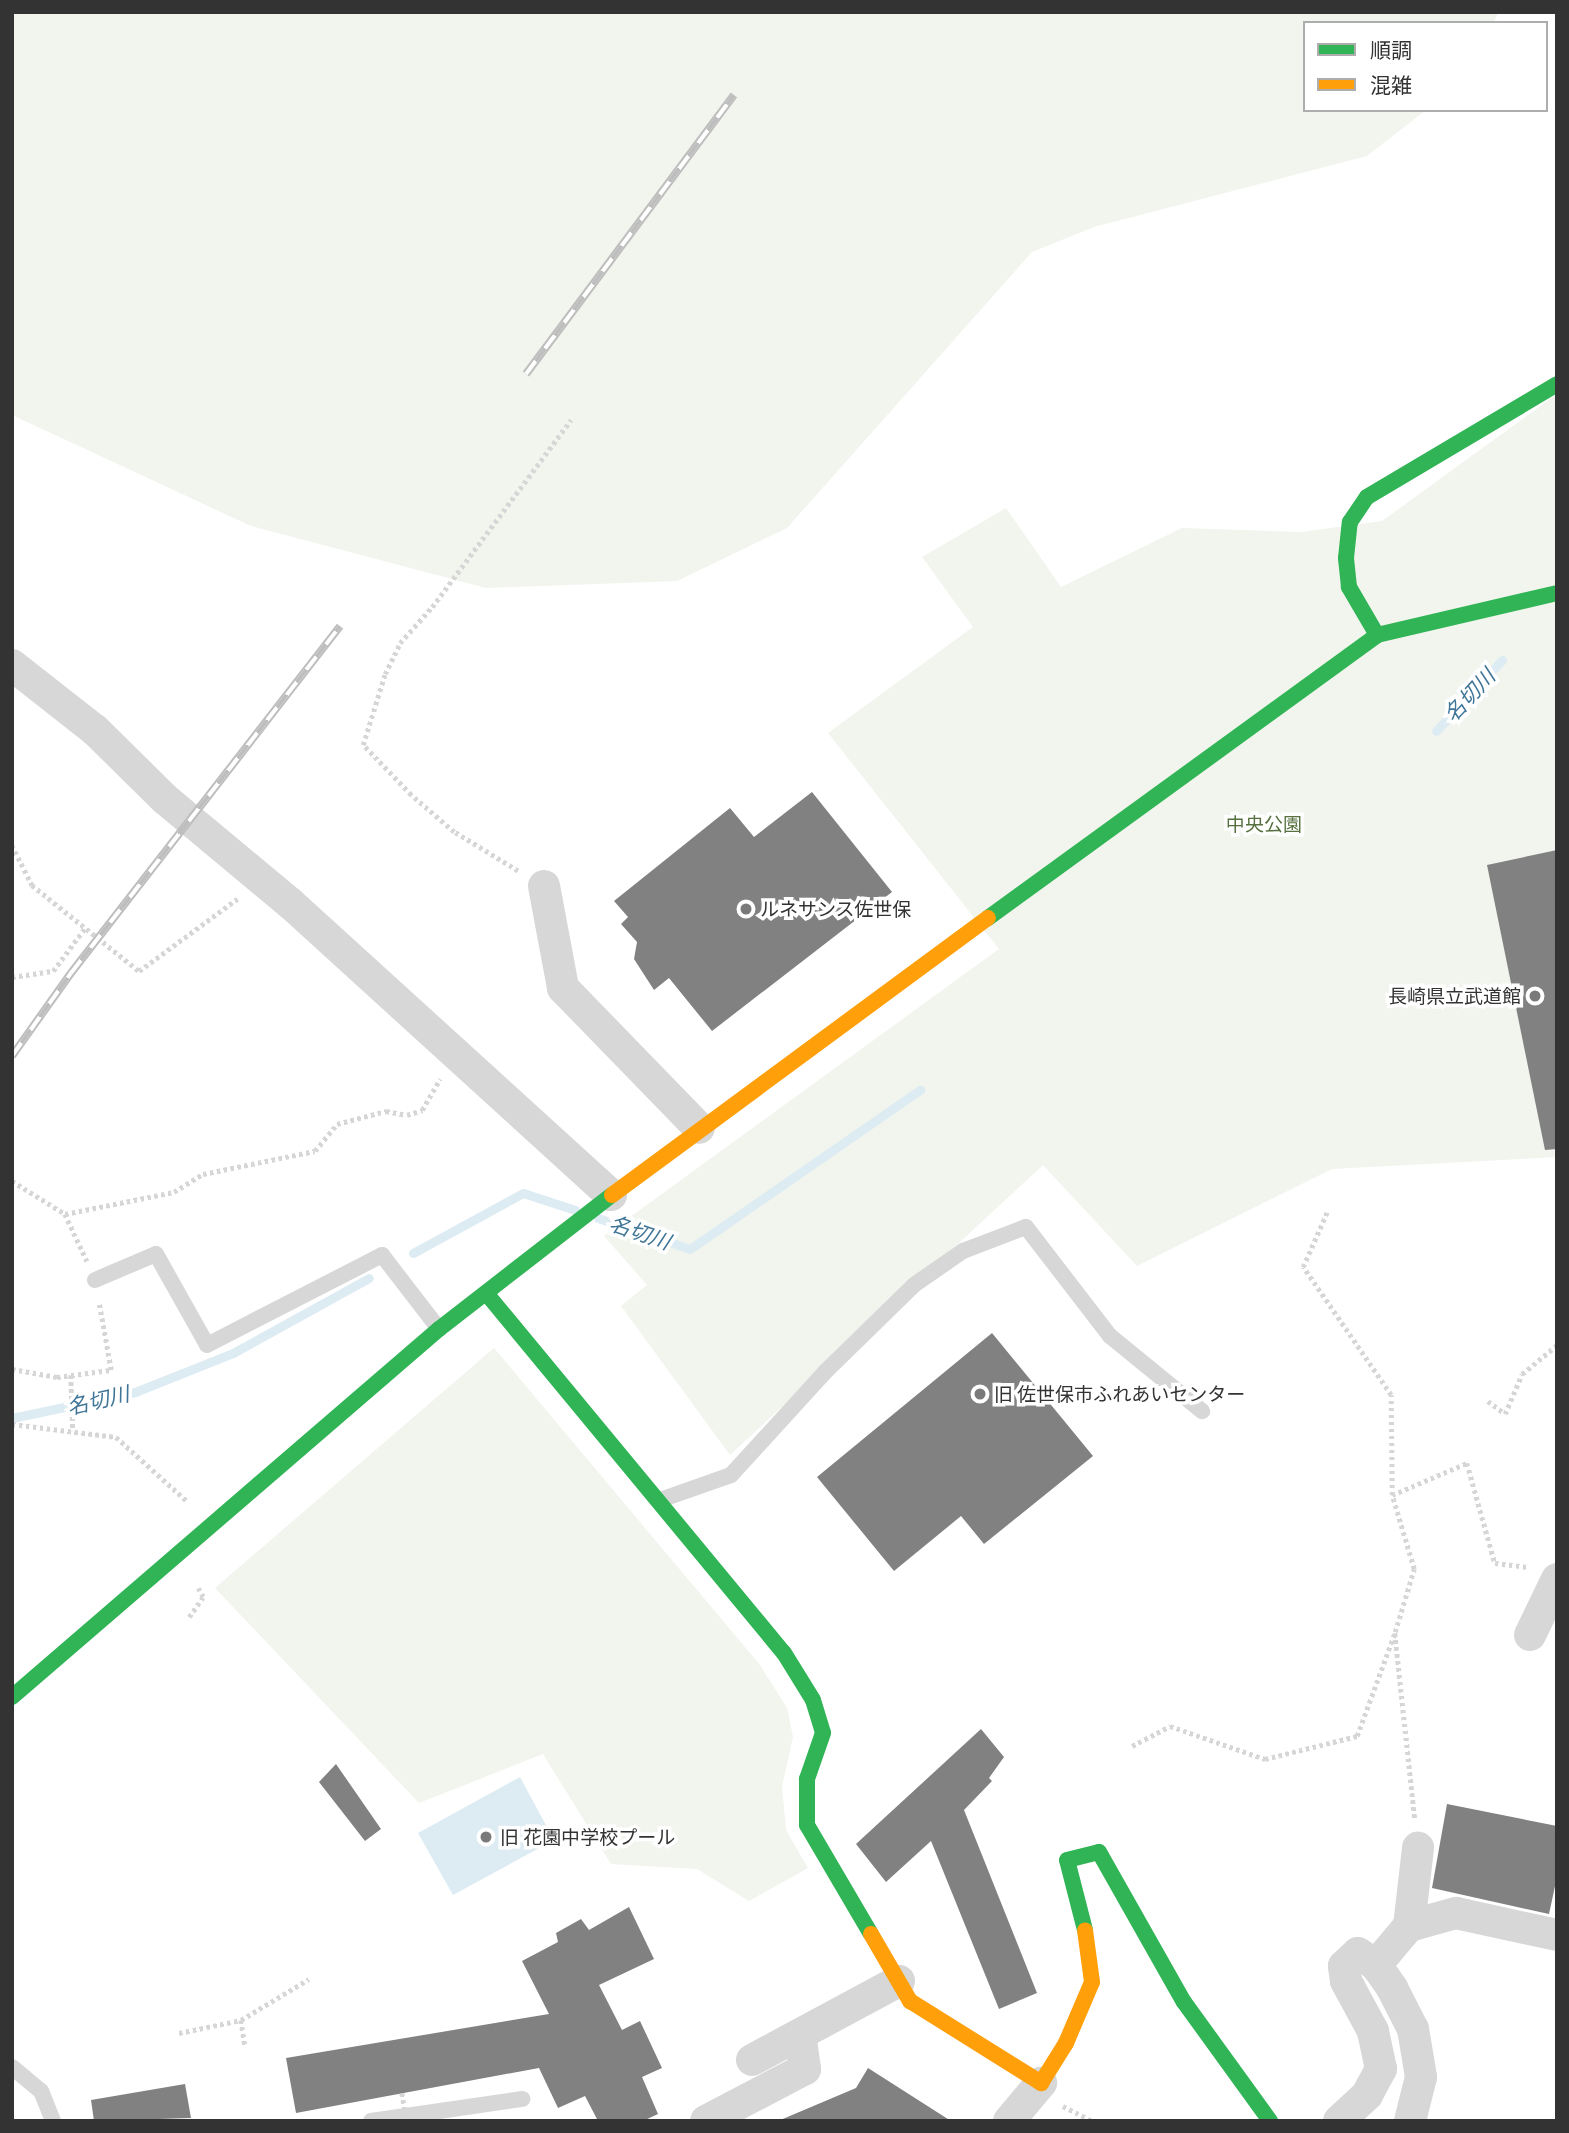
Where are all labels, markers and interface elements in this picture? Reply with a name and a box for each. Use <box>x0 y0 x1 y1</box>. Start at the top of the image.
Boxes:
legend <box>1303 21 1548 112</box>
text: 順調 <box>1370 34 1412 66</box>
text: 混雑 <box>1370 69 1412 101</box>
water label: 名切川 <box>1438 663 1500 727</box>
park label: 中央公園 <box>1226 813 1302 835</box>
place label: ルネサンス佐世保 <box>760 898 912 920</box>
marker: ルネサンス佐世保 <box>738 901 754 917</box>
place label: 長崎県立武道館 <box>1388 985 1521 1007</box>
marker: 長崎県立武道館 <box>1527 988 1543 1004</box>
water label: 名切川 <box>606 1210 674 1254</box>
water label: 名切川 <box>64 1381 132 1419</box>
place label: 旧 佐世保市ふれあいセンター <box>994 1383 1245 1405</box>
marker: 旧 佐世保市ふれあいセンター <box>972 1386 988 1402</box>
place label: 旧 花園中学校プール <box>500 1826 675 1848</box>
marker: 旧 花園中学校プール <box>478 1829 494 1845</box>

